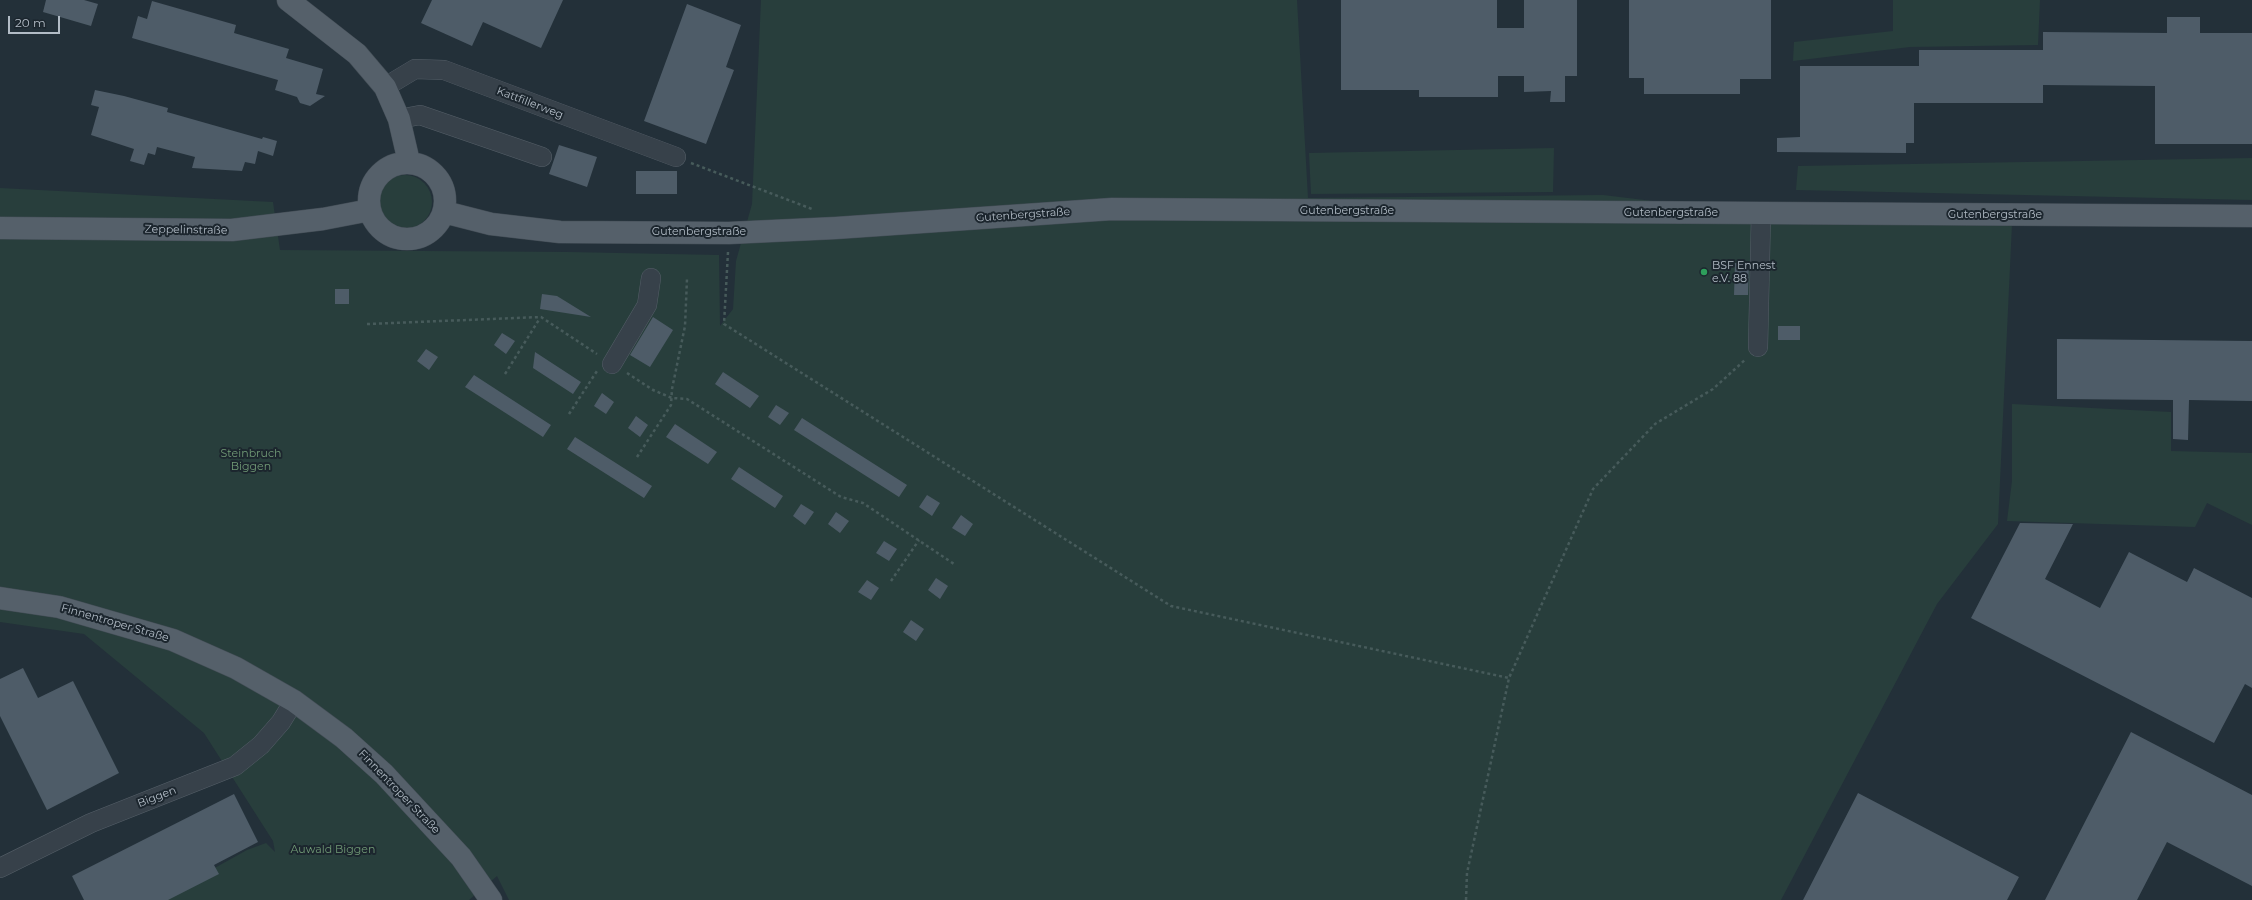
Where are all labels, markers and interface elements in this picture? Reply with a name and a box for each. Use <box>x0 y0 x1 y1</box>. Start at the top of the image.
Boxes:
scale bar <box>10 8 62 34</box>
text: 20 m <box>15 15 46 30</box>
street label: Kattfillerweg <box>495 84 565 122</box>
street label: Gutenbergstraße <box>1300 204 1394 218</box>
street label: Gutenbergstraße <box>975 205 1071 225</box>
street label: Gutenbergstraße <box>1624 206 1718 220</box>
street label: Gutenbergstraße <box>1948 208 2042 222</box>
street label: Zeppelinstraße <box>144 223 228 237</box>
street label: Gutenbergstraße <box>652 225 746 239</box>
place label: BSF Ennest e.V. 88 <box>1712 259 1776 285</box>
marker: BSF Ennest e.V. 88 <box>1699 267 1709 277</box>
park label: Steinbruch Biggen <box>221 447 281 473</box>
street label: Finnentroper Straße <box>60 601 170 645</box>
street label: Finnentroper Straße <box>355 747 443 837</box>
street label: Biggen <box>136 784 178 810</box>
park label: Auwald Biggen <box>291 843 375 857</box>

